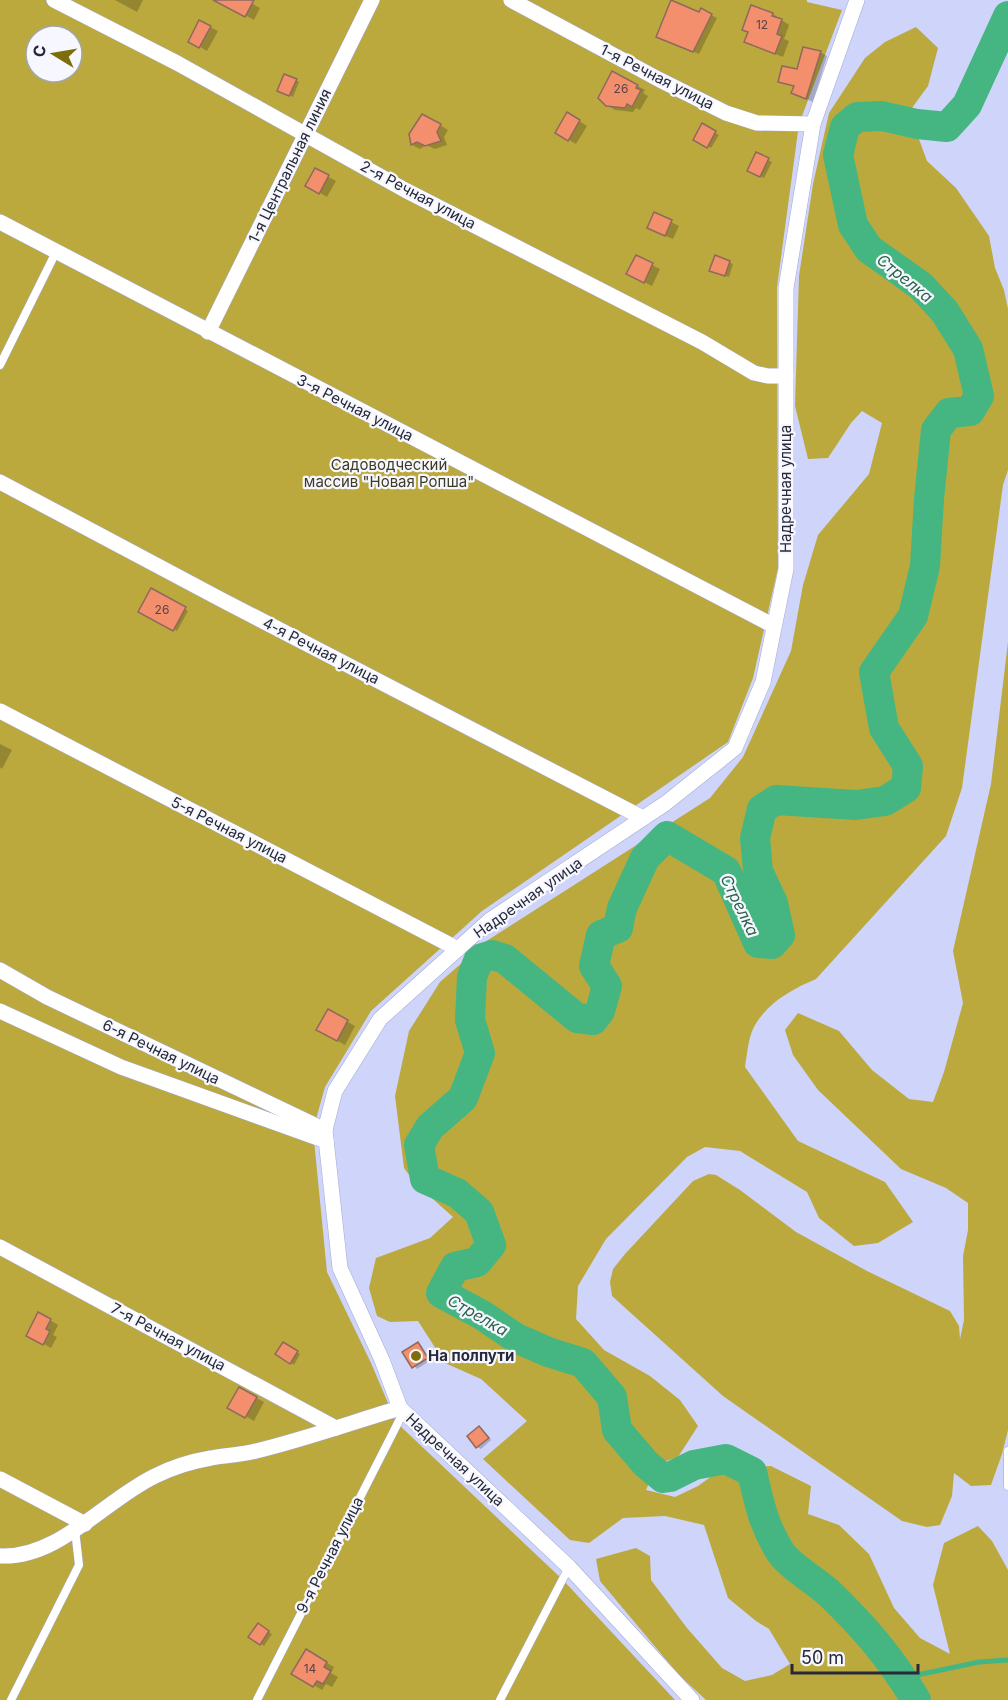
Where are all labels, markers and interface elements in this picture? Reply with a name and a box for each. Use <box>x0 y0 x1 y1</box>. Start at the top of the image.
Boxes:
house number: 12 <box>756 17 768 32</box>
north arrow <box>24 24 84 84</box>
street label: 1-я Речная улица <box>597 40 717 113</box>
text: С <box>28 43 50 59</box>
house number: 26 <box>614 81 628 96</box>
street label: 1-я Центральная линия <box>244 86 335 246</box>
street label: 2-я Речная улица <box>357 156 479 233</box>
water label: Стрелка <box>873 249 937 307</box>
street label: 3-я Речная улица <box>294 370 417 445</box>
street label: Надречная улица <box>776 425 795 553</box>
park label: Садоводческий массив "Новая Ропша" <box>304 455 474 491</box>
house number: 26 <box>155 602 169 617</box>
street label: 4-я Речная улица <box>260 613 383 688</box>
street label: 5-я Речная улица <box>168 792 291 867</box>
street label: Надречная улица <box>470 853 586 942</box>
water label: Стрелка <box>717 871 764 939</box>
street label: 6-я Речная улица <box>99 1015 223 1088</box>
water label: Стрелка <box>444 1290 512 1340</box>
street label: 7-я Речная улица <box>108 1298 229 1375</box>
place label: На полпути <box>428 1346 514 1365</box>
marker: На полпути <box>409 1349 423 1363</box>
street label: Надречная улица <box>402 1409 509 1510</box>
street label: 9-я Речная улица <box>292 1493 367 1616</box>
scale bar <box>792 1637 918 1675</box>
text: 50 m <box>801 1647 844 1668</box>
house number: 14 <box>304 1661 317 1676</box>

